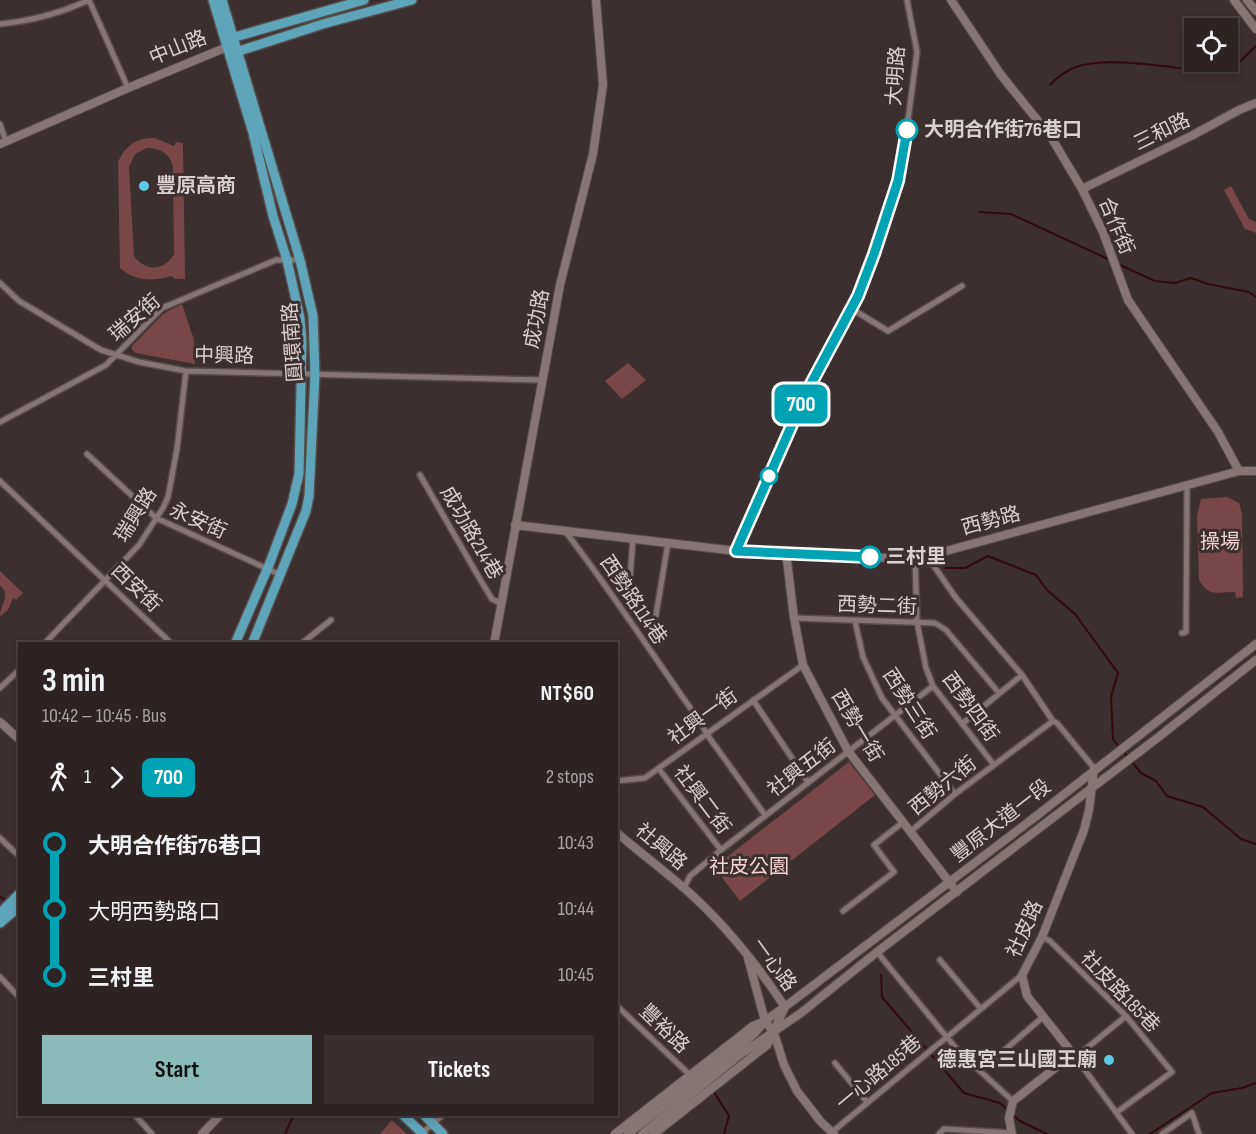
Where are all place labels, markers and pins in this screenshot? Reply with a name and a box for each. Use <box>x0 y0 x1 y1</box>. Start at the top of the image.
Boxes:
place label: 大明合作街76巷口 <box>924 118 1082 142</box>
marker: 大明合作街76巷口 <box>896 119 918 141</box>
place label: 豐原高商 <box>156 174 236 198</box>
marker: 豐原高商 <box>137 179 151 193</box>
unlabelled marker <box>760 467 778 485</box>
place label: 三村里 <box>886 545 946 569</box>
marker: 三村里 <box>859 546 881 568</box>
place label: 德惠宮三山國王廟 <box>937 1048 1097 1072</box>
marker: 德惠宮三山國王廟 <box>1102 1053 1116 1067</box>

